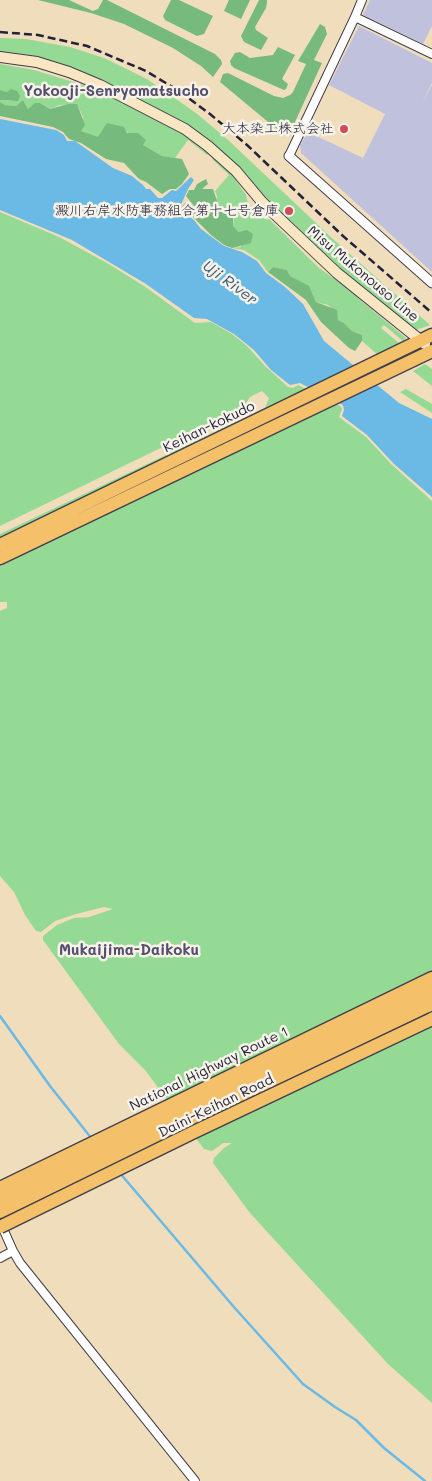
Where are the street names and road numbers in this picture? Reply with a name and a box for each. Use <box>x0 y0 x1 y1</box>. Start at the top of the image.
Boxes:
street label: Misu Mukonouso Line <box>304 222 422 326</box>
street label: Keihan-kokudo <box>160 398 258 456</box>
street label: National Highway Route 1 <box>127 1023 291 1115</box>
street label: Daini-Keihan Road <box>156 1071 276 1141</box>

